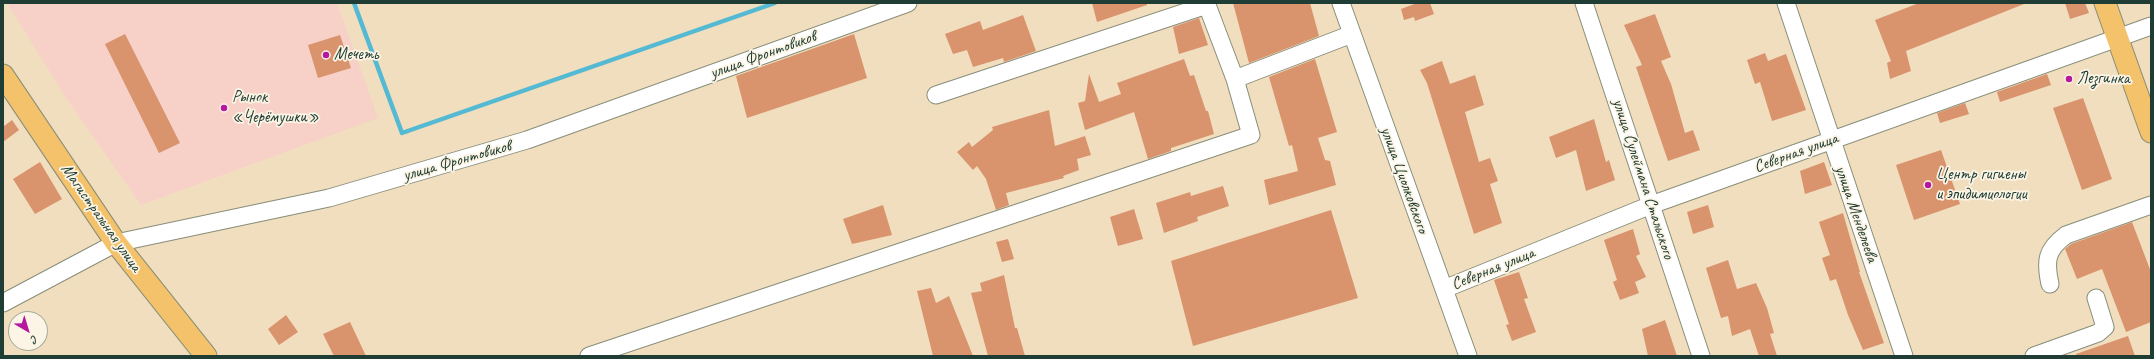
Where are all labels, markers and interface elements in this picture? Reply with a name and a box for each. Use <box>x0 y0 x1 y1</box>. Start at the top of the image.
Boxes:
street label: улица Фронтовиков <box>707 26 819 84</box>
place label: Мечеть <box>334 45 379 65</box>
marker: Мечеть <box>321 50 331 60</box>
place label: Лезгинка <box>2077 69 2130 89</box>
marker: Лезгинка <box>2064 74 2074 84</box>
place label: Рынок «Черёмушки» <box>232 88 319 128</box>
street label: улица Сулеймана Стальского <box>1607 96 1679 262</box>
marker: Рынок «Черёмушки» <box>219 103 229 113</box>
street label: улица Циолковского <box>1375 124 1433 236</box>
street label: Северная улица <box>1751 128 1841 178</box>
street label: улица Фронтовиков <box>401 136 513 186</box>
street label: Магистральная улица <box>56 160 146 276</box>
street label: улица Менделеева <box>1830 163 1882 265</box>
place label: Центр гигиены и эпидимиологии <box>1936 165 2027 205</box>
marker: Центр гигиены и эпидимиологии <box>1923 180 1933 190</box>
street label: Северная улица <box>1448 243 1538 295</box>
north arrow <box>8 311 48 351</box>
text: С <box>28 332 41 347</box>

